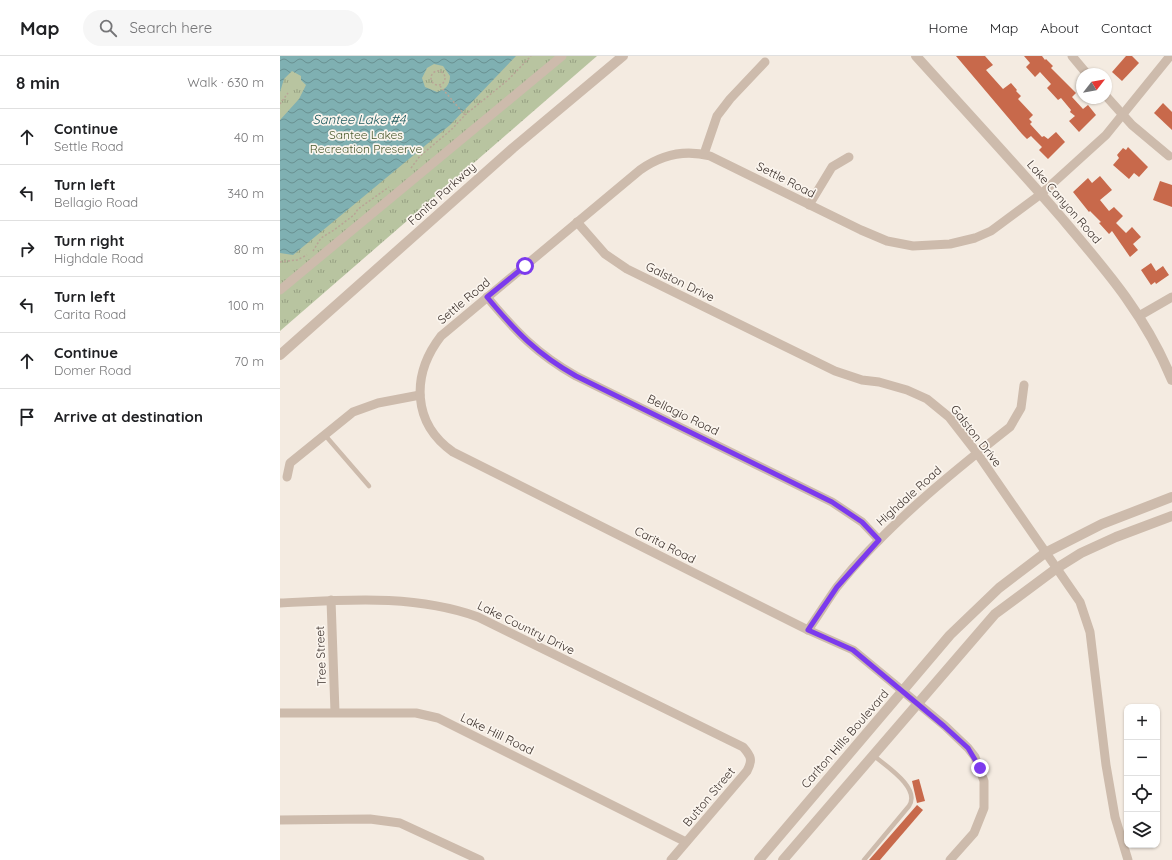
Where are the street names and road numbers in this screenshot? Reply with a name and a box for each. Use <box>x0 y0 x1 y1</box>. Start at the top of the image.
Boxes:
street label: Lake Canyon Road <box>1024 157 1105 247</box>
street label: Settle Road <box>754 158 818 201</box>
street label: Fanita Parkway <box>405 159 479 228</box>
street label: Galston Drive <box>643 258 717 305</box>
street label: Settle Road <box>434 274 493 327</box>
street label: Bellagio Road <box>645 391 721 438</box>
street label: Galston Drive <box>948 402 1005 470</box>
street label: Highdale Road <box>873 462 944 529</box>
street label: Carita Road <box>632 523 698 566</box>
street label: Lake Country Drive <box>475 597 578 658</box>
street label: Tree Street <box>312 626 329 687</box>
street label: Carlton Hills Boulevard <box>798 686 892 791</box>
street label: Lake Hill Road <box>458 709 536 758</box>
street label: Button Street <box>679 764 738 829</box>

